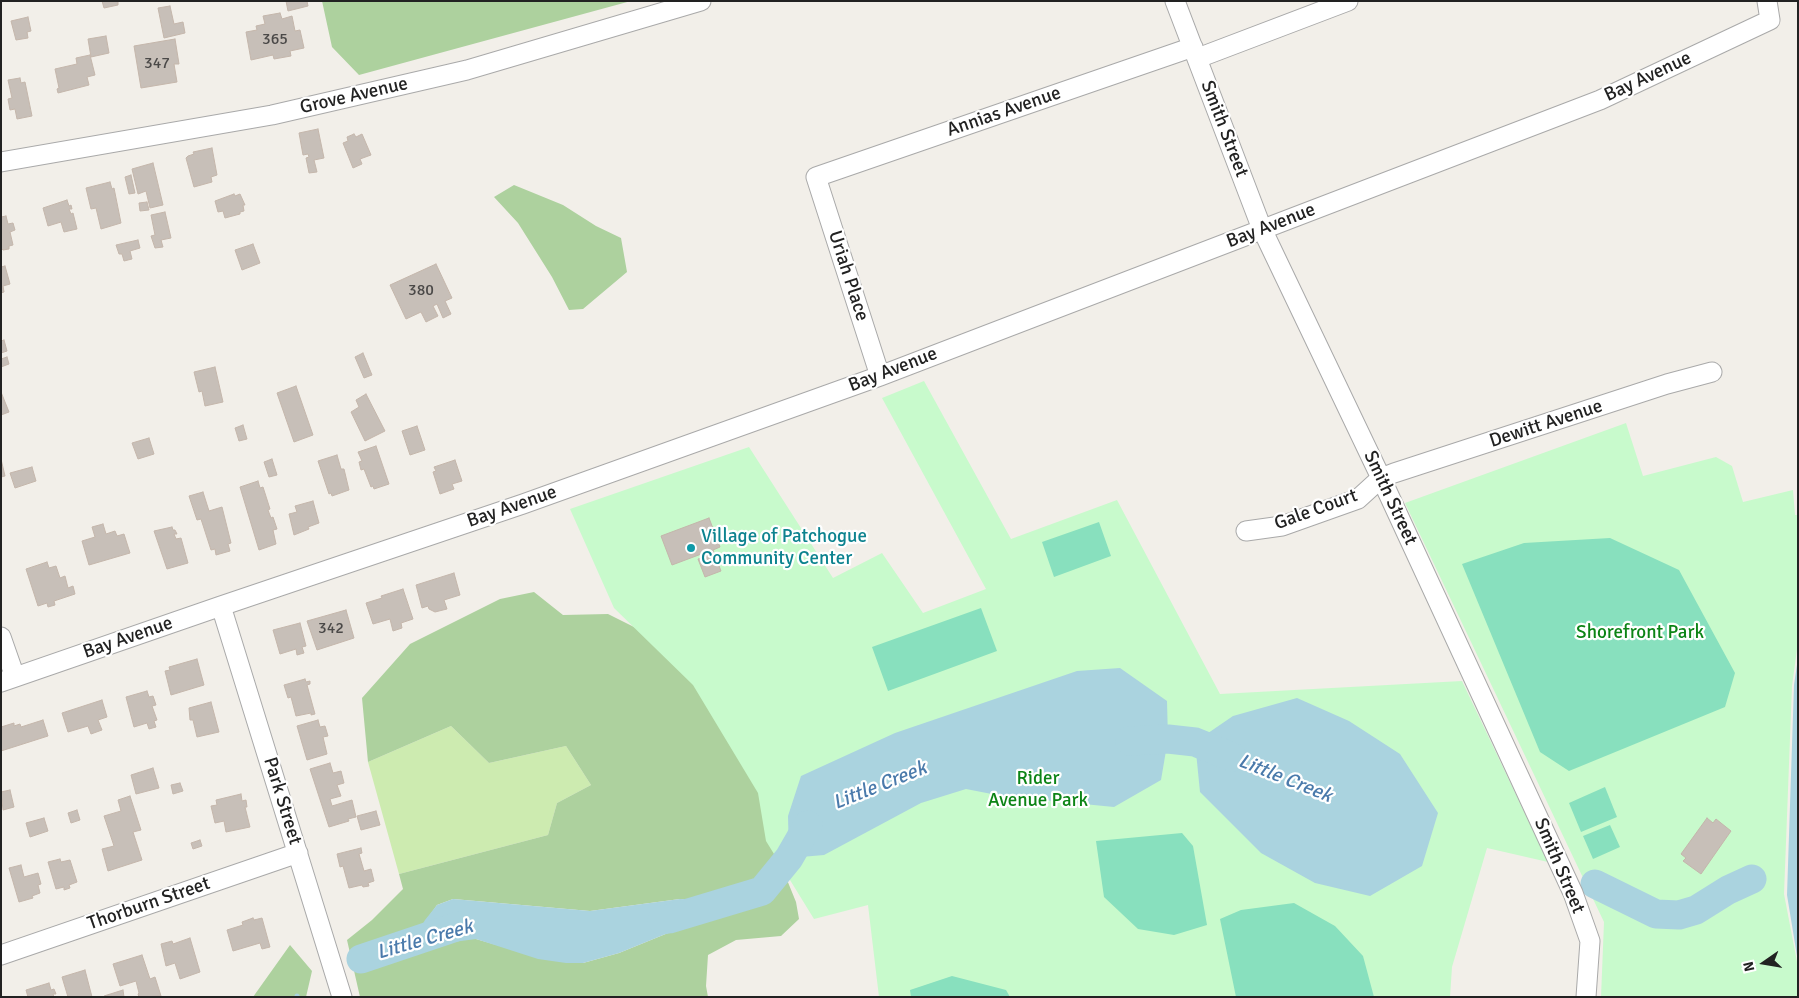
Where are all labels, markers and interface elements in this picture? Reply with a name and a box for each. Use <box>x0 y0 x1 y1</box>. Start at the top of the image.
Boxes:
house number: 365 <box>262 30 288 50</box>
street label: Bay Avenue <box>1601 47 1695 107</box>
house number: 347 <box>144 54 170 74</box>
street label: Grove Avenue <box>298 73 410 119</box>
street label: Smith Street <box>1195 78 1253 180</box>
street label: Annias Avenue <box>944 82 1064 142</box>
street label: Bay Avenue <box>1223 199 1319 253</box>
street label: Uriah Place <box>823 228 873 324</box>
house number: 380 <box>408 281 434 301</box>
street label: Bay Avenue <box>845 343 941 397</box>
street label: Dewitt Avenue <box>1487 395 1605 453</box>
street label: Smith Street <box>1358 447 1422 549</box>
street label: Bay Avenue <box>464 481 560 533</box>
street label: Gale Court <box>1271 484 1361 536</box>
place label: Village of Patchogue Community Center <box>701 526 867 570</box>
marker: Village of Patchogue Community Center <box>685 542 697 554</box>
street label: Bay Avenue <box>80 612 176 664</box>
house number: 342 <box>318 619 344 639</box>
park label: Shorefront Park <box>1576 622 1704 644</box>
water label: Little Creek <box>1235 749 1335 809</box>
street label: Park Street <box>258 755 306 847</box>
water label: Little Creek <box>830 756 930 816</box>
park label: Rider Avenue Park <box>988 768 1088 812</box>
street label: Smith Street <box>1529 815 1589 917</box>
street label: Thorburn Street <box>85 872 213 936</box>
water label: Little Creek <box>374 915 476 965</box>
north arrow <box>1739 938 1789 988</box>
text: N <box>1740 960 1758 973</box>

